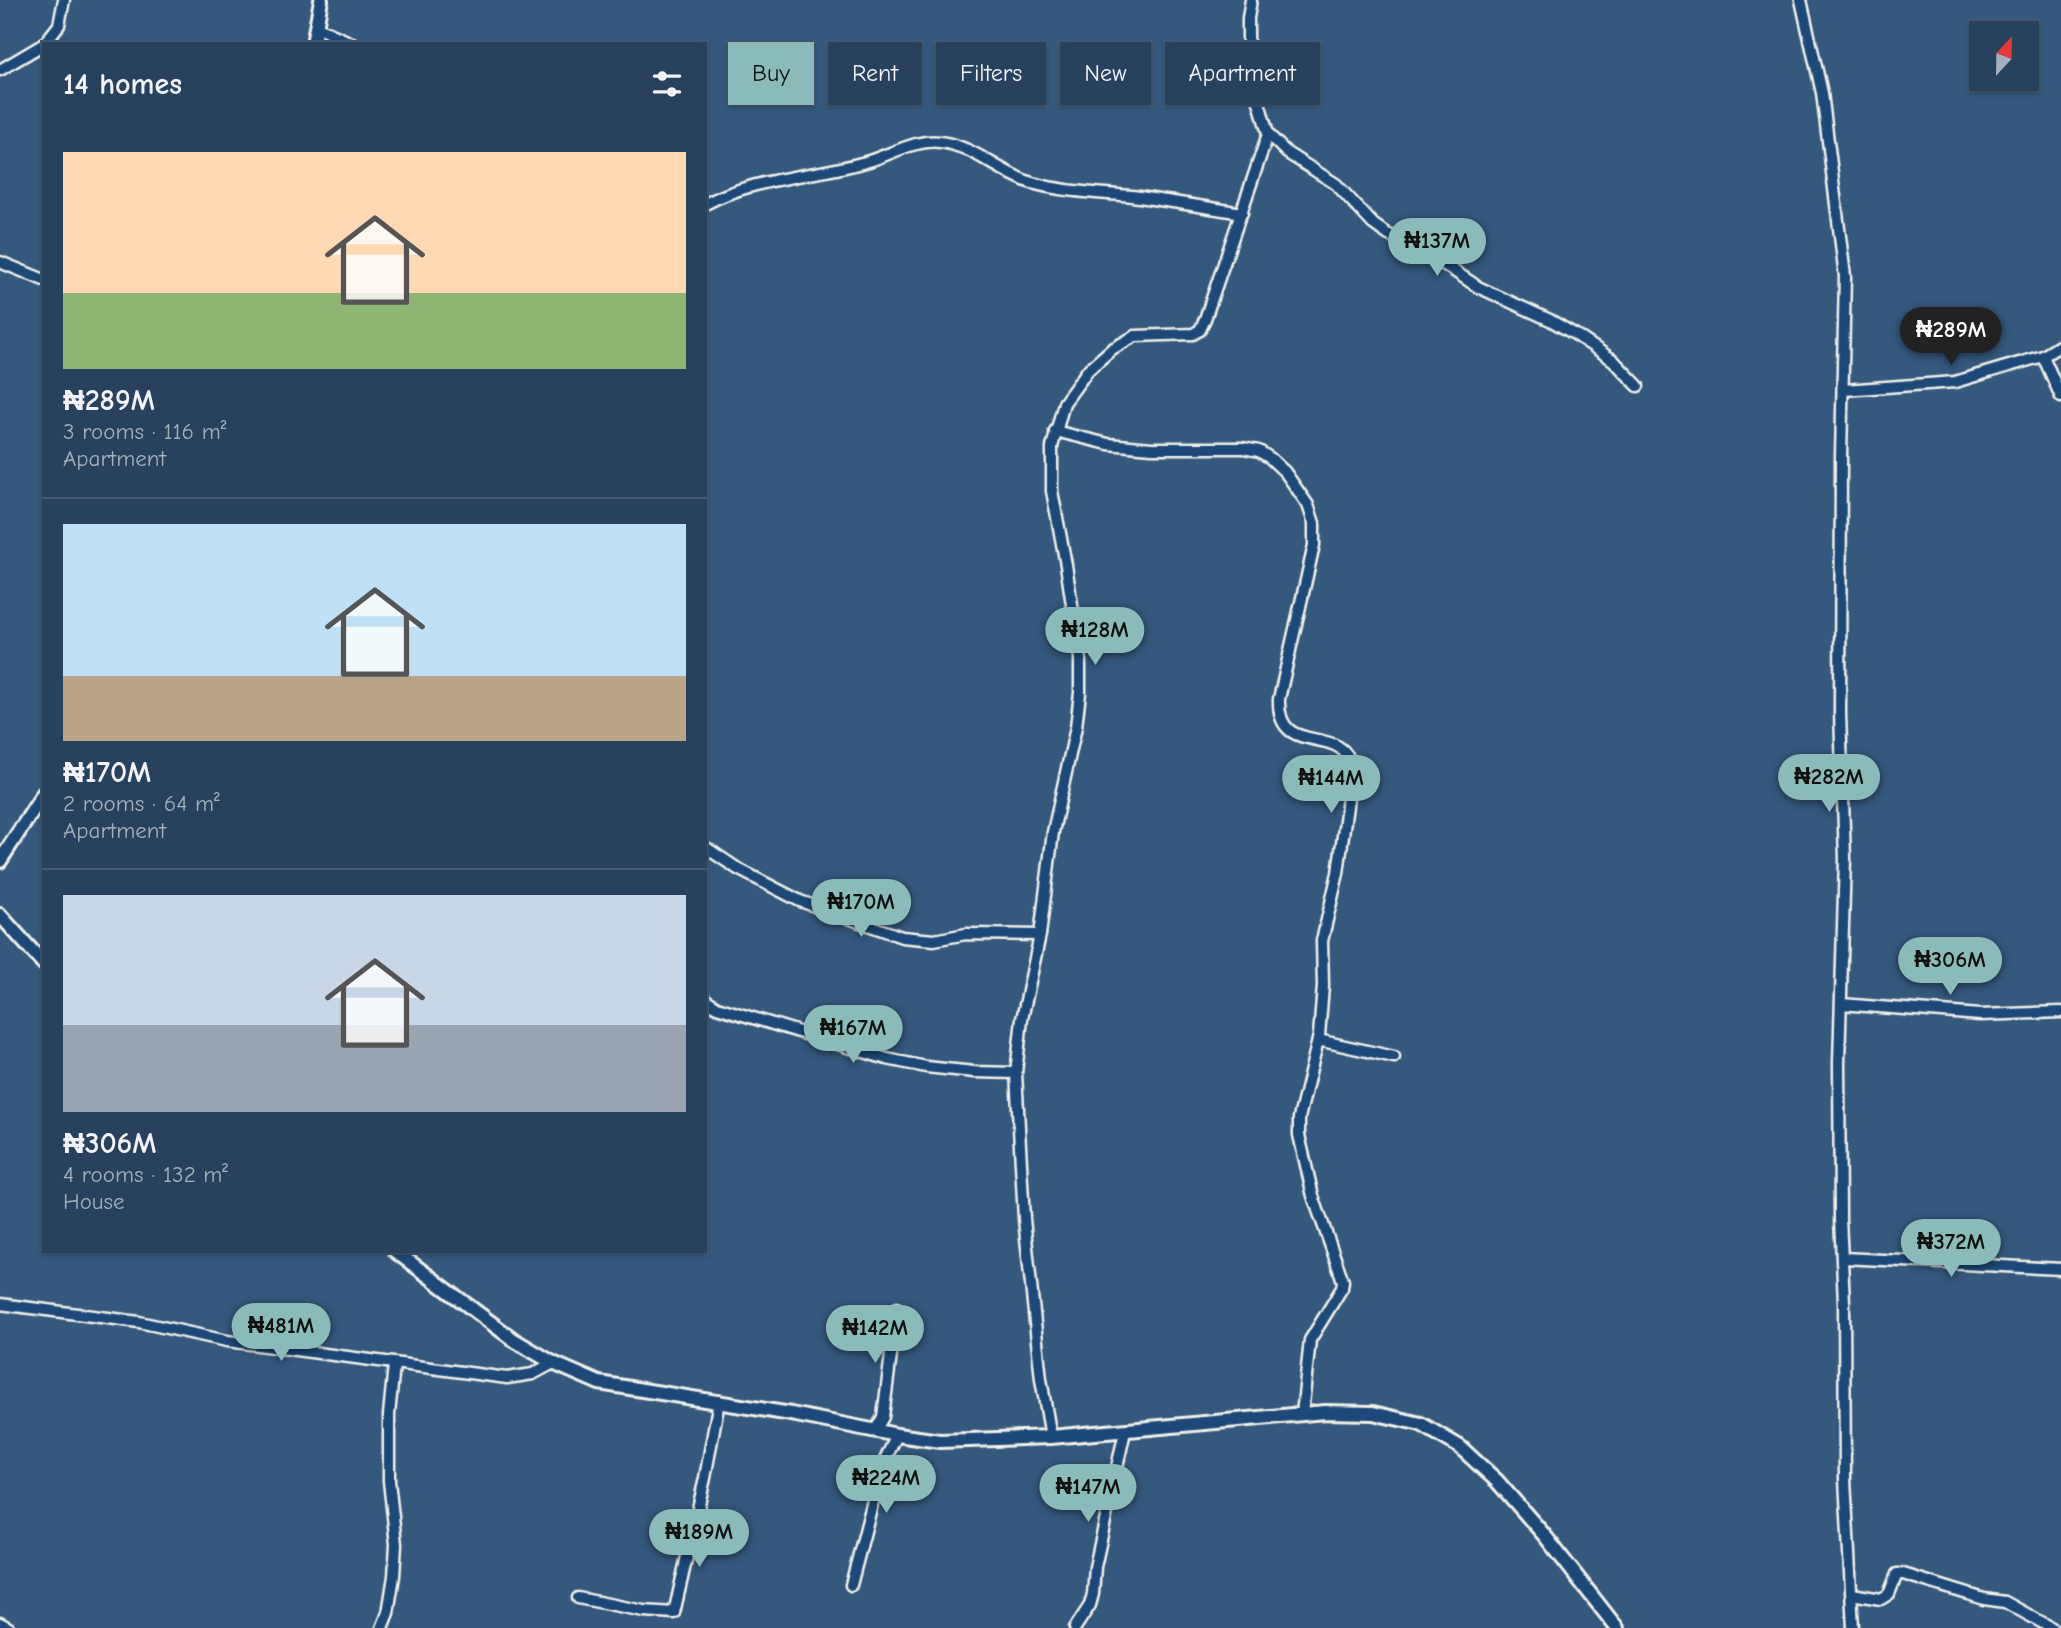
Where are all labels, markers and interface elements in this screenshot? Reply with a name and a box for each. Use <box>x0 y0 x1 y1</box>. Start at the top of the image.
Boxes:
north arrow <box>1969 21 2039 91</box>
map controls <box>1969 21 2039 91</box>
chip: Buy <box>728 42 814 105</box>
chip: Rent <box>828 42 922 105</box>
chip: Filters <box>936 42 1046 105</box>
chip: New <box>1060 42 1151 105</box>
chip: Apartment <box>1165 42 1320 105</box>
icon: filters <box>648 65 686 103</box>
text: 14 homes <box>63 67 182 102</box>
icon: home <box>312 197 438 323</box>
pin: ₦137M <box>1388 218 1486 278</box>
text: ₦137M <box>1404 227 1470 254</box>
pin: ₦289M <box>1902 308 2000 367</box>
text: ₦289M <box>1916 316 1986 343</box>
text: ₦289M <box>63 383 155 418</box>
text: 3 rooms · 116 m² <box>63 418 227 445</box>
text: Apartment <box>63 445 166 472</box>
icon: home <box>312 569 438 695</box>
pin: ₦128M <box>1046 608 1144 667</box>
text: ₦128M <box>1061 616 1129 643</box>
pin: ₦282M <box>1780 754 1878 814</box>
text: ₦170M <box>63 755 151 790</box>
pin: ₦144M <box>1282 756 1380 815</box>
text: ₦282M <box>1794 763 1864 790</box>
text: ₦144M <box>1298 764 1364 791</box>
text: 2 rooms · 64 m² <box>63 790 220 817</box>
text: Apartment <box>63 817 166 844</box>
pin: ₦170M <box>812 880 910 939</box>
text: ₦170M <box>827 888 895 915</box>
pin: ₦306M <box>1901 937 1999 997</box>
icon: home <box>312 940 438 1066</box>
text: ₦306M <box>1914 946 1986 973</box>
pin: ₦167M <box>804 1006 902 1065</box>
text: ₦167M <box>820 1014 886 1041</box>
text: ₦306M <box>63 1126 157 1161</box>
text: 4 rooms · 132 m² <box>63 1161 228 1188</box>
text: House <box>63 1188 125 1215</box>
pin: ₦372M <box>1902 1220 2000 1279</box>
text: ₦372M <box>1917 1228 1985 1255</box>
pin: ₦481M <box>232 1304 330 1363</box>
pin: ₦142M <box>826 1306 924 1365</box>
text: ₦481M <box>248 1312 314 1339</box>
text: ₦142M <box>842 1314 908 1341</box>
pin: ₦224M <box>837 1456 935 1515</box>
text: ₦224M <box>852 1464 920 1491</box>
pin: ₦147M <box>1039 1464 1137 1524</box>
text: ₦147M <box>1055 1473 1121 1500</box>
pin: ₦189M <box>650 1510 748 1569</box>
text: ₦189M <box>665 1518 733 1545</box>

